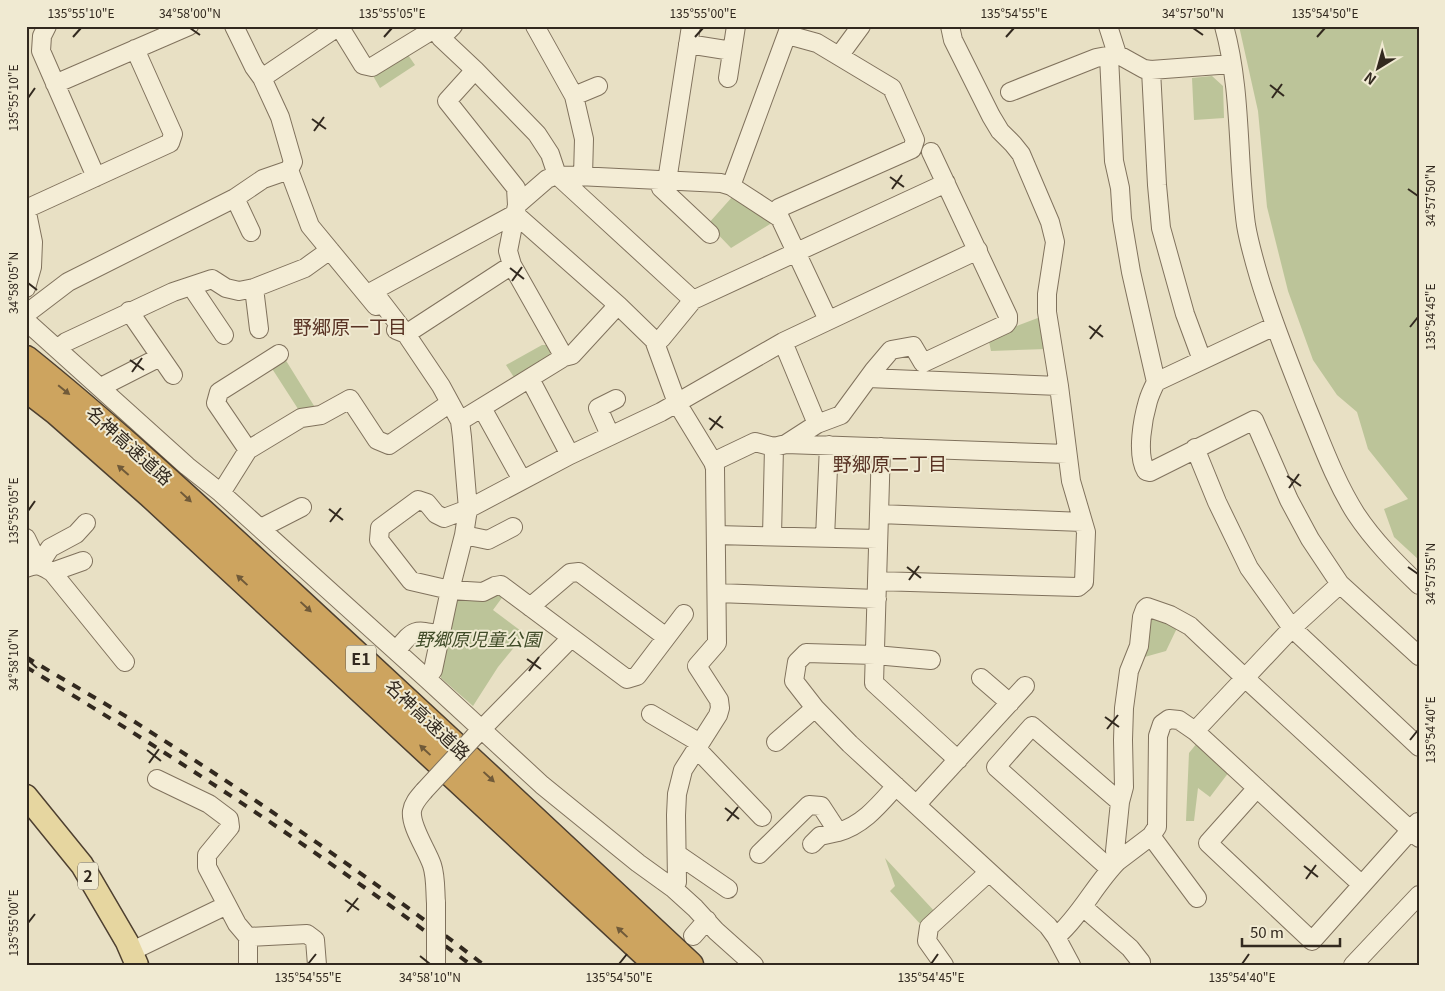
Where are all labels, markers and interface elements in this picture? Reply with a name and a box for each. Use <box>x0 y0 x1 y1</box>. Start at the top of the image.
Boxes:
text: 135°55'10"E <box>47 4 115 21</box>
text: 34°58'00"N <box>159 4 221 21</box>
text: 135°55'05"E <box>358 4 426 21</box>
text: 135°55'00"E <box>669 4 737 21</box>
text: 135°54'55"E <box>980 4 1048 21</box>
text: 34°57'50"N <box>1162 4 1224 21</box>
text: 135°54'50"E <box>1291 4 1359 21</box>
north arrow <box>1352 42 1402 92</box>
text: 135°55'10"E <box>4 64 21 132</box>
text: N <box>1359 68 1380 90</box>
text: 34°57'50"N <box>1421 165 1438 227</box>
text: 34°58'05"N <box>4 252 21 314</box>
text: 135°54'45"E <box>1421 283 1438 351</box>
district label: 野郷原一丁目 <box>293 312 407 339</box>
one-way arrow <box>57 384 70 395</box>
street label: 名神高速道路 <box>82 399 179 490</box>
district label: 野郷原二丁目 <box>833 449 947 476</box>
one-way arrow <box>117 464 129 476</box>
text: 135°55'05"E <box>4 477 21 545</box>
one-way arrow <box>180 492 192 503</box>
text: 34°57'55"N <box>1421 543 1438 605</box>
one-way arrow <box>236 574 248 586</box>
one-way arrow <box>299 601 311 613</box>
park label: 野郷原児童公園 <box>415 625 544 651</box>
text: 34°58'10"N <box>4 629 21 691</box>
road number: E1 <box>346 646 376 672</box>
street label: 名神高速道路 <box>380 672 477 765</box>
text: 135°54'40"E <box>1421 696 1438 764</box>
one-way arrow <box>420 744 432 756</box>
one-way arrow <box>482 772 495 783</box>
road number: 2 <box>78 862 98 889</box>
text: 135°55'00"E <box>4 889 21 957</box>
scale bar <box>1242 916 1340 948</box>
text: 50 m <box>1250 921 1284 942</box>
one-way arrow <box>616 926 628 938</box>
text: 135°54'55"E <box>274 968 342 985</box>
text: 34°58'10"N <box>399 968 461 985</box>
text: 135°54'50"E <box>585 968 653 985</box>
text: 135°54'45"E <box>897 968 965 985</box>
text: 135°54'40"E <box>1208 968 1276 985</box>

